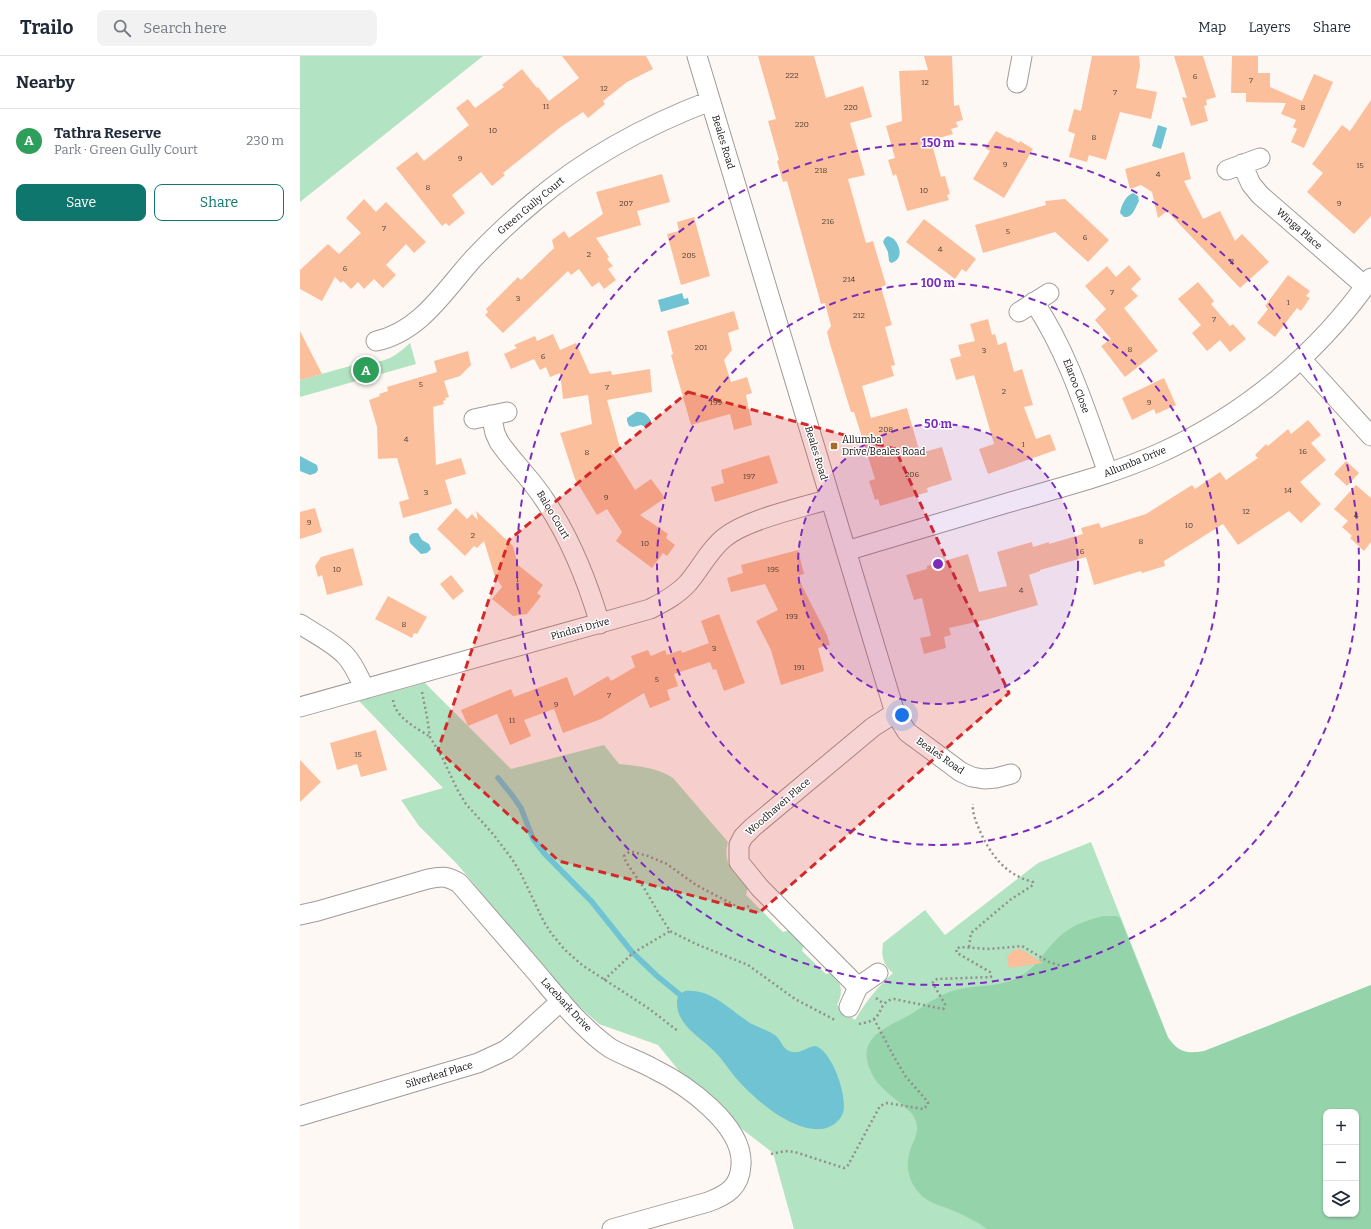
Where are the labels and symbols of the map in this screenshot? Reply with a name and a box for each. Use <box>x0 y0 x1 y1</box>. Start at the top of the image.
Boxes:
house number: 222 <box>785 71 799 80</box>
house number: 6 <box>1193 72 1198 81</box>
house number: 7 <box>1249 76 1253 85</box>
house number: 12 <box>921 78 929 87</box>
house number: 12 <box>600 84 608 93</box>
house number: 7 <box>1113 88 1117 97</box>
house number: 11 <box>543 102 550 111</box>
house number: 220 <box>844 103 858 112</box>
house number: 8 <box>1301 103 1306 112</box>
street label: Beales Road <box>709 114 737 171</box>
house number: 220 <box>795 120 809 129</box>
house number: 10 <box>489 126 497 135</box>
house number: 8 <box>1092 133 1097 142</box>
text: 150 m <box>922 136 955 150</box>
house number: 9 <box>458 154 463 163</box>
house number: 9 <box>1003 160 1008 169</box>
house number: 15 <box>1356 161 1364 170</box>
house number: 218 <box>815 166 827 175</box>
house number: 4 <box>1156 170 1161 179</box>
street label: Green Gully Court <box>495 174 567 237</box>
house number: 8 <box>426 183 431 192</box>
house number: 10 <box>920 186 928 195</box>
house number: 207 <box>619 199 633 208</box>
house number: 9 <box>1337 199 1342 208</box>
street label: Winga Place <box>1274 206 1324 252</box>
house number: 216 <box>822 217 834 226</box>
house number: 7 <box>382 224 386 233</box>
house number: 5 <box>1006 227 1010 236</box>
house number: 6 <box>1083 233 1088 242</box>
house number: 4 <box>938 245 943 254</box>
house number: 2 <box>587 250 591 259</box>
house number: 205 <box>682 251 696 260</box>
house number: 2 <box>1230 257 1234 266</box>
house number: 6 <box>343 264 348 273</box>
house number: 214 <box>843 275 855 284</box>
text: 100 m <box>921 276 956 290</box>
house number: 7 <box>1110 288 1114 297</box>
house number: 3 <box>516 294 521 303</box>
house number: 1 <box>1286 298 1290 307</box>
house number: 212 <box>853 311 865 320</box>
house number: 7 <box>1212 315 1216 324</box>
house number: 201 <box>695 343 708 352</box>
house number: 8 <box>1128 345 1133 354</box>
house number: 3 <box>982 346 987 355</box>
house number: 6 <box>541 352 546 361</box>
pin: A <box>353 355 379 385</box>
street label: Elaroo Close <box>1060 357 1092 415</box>
house number: 5 <box>419 380 423 389</box>
house number: 7 <box>605 383 609 392</box>
house number: 2 <box>1002 387 1006 396</box>
house number: 199 <box>710 398 723 407</box>
house number: 9 <box>1147 398 1152 407</box>
text: 50 m <box>924 417 952 431</box>
street label: Beales Road <box>802 425 830 482</box>
house number: 208 <box>879 425 893 434</box>
place label: Allumba Drive/Beales Road <box>842 434 926 458</box>
house number: 4 <box>404 435 409 444</box>
house number: 1 <box>1021 440 1025 449</box>
marker: Allumba Drive/Beales Road <box>829 441 839 451</box>
street label: Allumba Drive <box>1102 444 1168 480</box>
house number: 16 <box>1299 447 1307 456</box>
house number: 8 <box>585 448 590 457</box>
house number: 206 <box>905 470 919 479</box>
house number: 197 <box>743 472 755 481</box>
house number: 14 <box>1284 486 1292 495</box>
house number: 3 <box>424 488 429 497</box>
street label: Baloo Court <box>534 489 572 542</box>
house number: 9 <box>604 493 609 502</box>
house number: 12 <box>1242 507 1250 516</box>
house number: 4 <box>1354 511 1359 520</box>
house number: 9 <box>307 518 312 527</box>
house number: 10 <box>1185 521 1193 530</box>
house number: 2 <box>471 531 475 540</box>
house number: 8 <box>1139 537 1144 546</box>
house number: 10 <box>641 539 649 548</box>
house number: 6 <box>1080 547 1085 556</box>
centre of rings <box>931 557 945 571</box>
house number: 10 <box>333 565 341 574</box>
house number: 195 <box>767 565 779 574</box>
house number: 1 <box>515 575 519 584</box>
house number: 4 <box>1019 586 1024 595</box>
house number: 193 <box>786 612 799 621</box>
street label: Pindari Drive <box>549 615 611 643</box>
house number: 8 <box>402 620 407 629</box>
house number: 3 <box>712 644 717 653</box>
house number: 191 <box>793 663 805 672</box>
house number: 5 <box>655 675 659 684</box>
house number: 7 <box>607 691 611 700</box>
house number: 9 <box>554 700 559 709</box>
your location <box>892 705 912 725</box>
house number: 11 <box>509 716 516 725</box>
street label: Beales Road <box>914 735 966 777</box>
house number: 15 <box>354 750 362 759</box>
street label: Woodhaven Place <box>743 776 813 838</box>
street label: Lacebark Drive <box>538 976 594 1034</box>
street label: Silverleaf Place <box>404 1059 474 1091</box>

